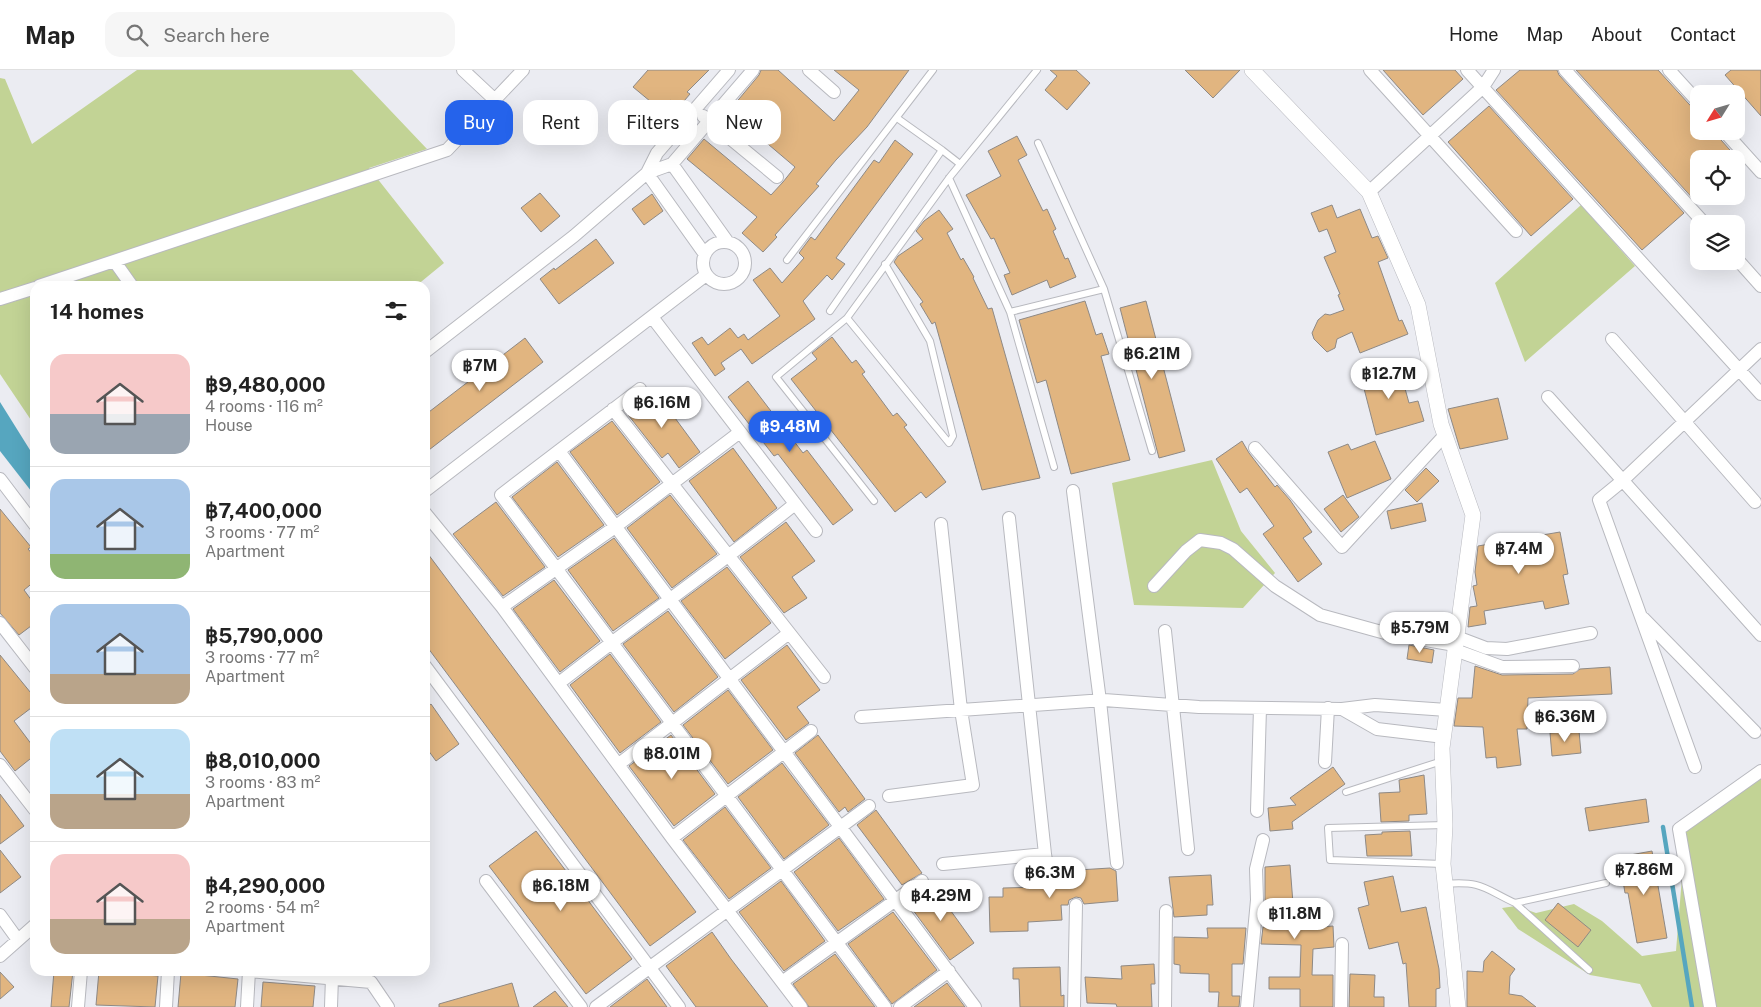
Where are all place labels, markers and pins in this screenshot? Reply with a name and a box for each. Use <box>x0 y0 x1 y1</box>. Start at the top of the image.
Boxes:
pin: ฿6.21M <box>1111 338 1193 380</box>
pin: ฿7M <box>456 350 504 392</box>
pin: ฿12.7M <box>1348 358 1430 400</box>
pin: ฿6.16M <box>621 386 703 429</box>
pin: ฿9.48M <box>749 410 831 453</box>
pin: ฿7.4M <box>1484 532 1554 575</box>
pin: ฿5.79M <box>1379 612 1461 654</box>
pin: ฿6.36M <box>1524 700 1606 743</box>
pin: ฿8.01M <box>631 738 713 780</box>
pin: ฿7.86M <box>1603 854 1685 896</box>
pin: ฿6.3M <box>1015 856 1085 899</box>
pin: ฿6.18M <box>520 870 602 912</box>
pin: ฿4.29M <box>900 880 982 922</box>
pin: ฿11.8M <box>1254 898 1336 940</box>

